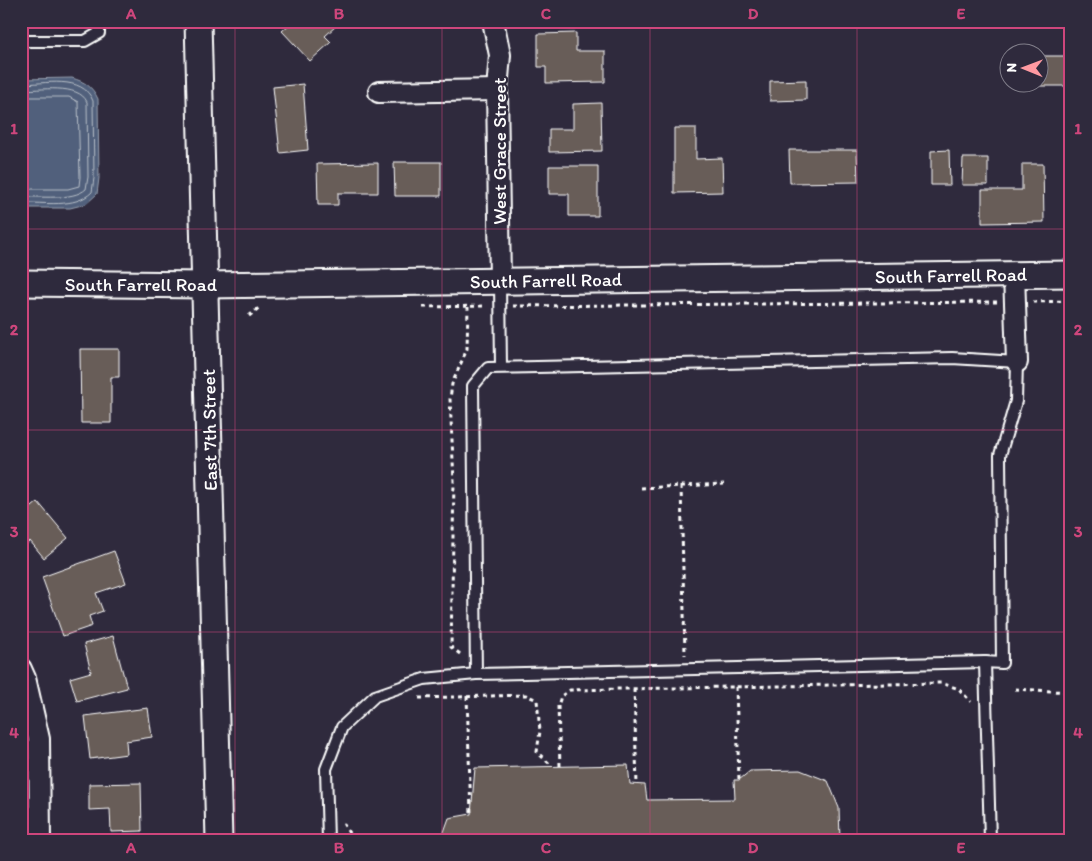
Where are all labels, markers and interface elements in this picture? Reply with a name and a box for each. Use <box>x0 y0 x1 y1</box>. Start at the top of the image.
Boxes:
text: A <box>125 4 137 23</box>
text: B <box>334 4 345 23</box>
text: C <box>541 4 552 23</box>
text: D <box>748 4 759 23</box>
text: E <box>957 4 966 23</box>
north arrow <box>1000 42 1050 92</box>
text: N <box>1003 63 1020 73</box>
street label: West Grace Street <box>488 77 511 225</box>
text: 1 <box>10 119 18 138</box>
text: 1 <box>1074 119 1082 138</box>
street label: South Farrell Road <box>875 263 1028 288</box>
street label: South Farrell Road <box>470 268 623 293</box>
street label: South Farrell Road <box>65 273 218 296</box>
text: 2 <box>10 320 19 339</box>
text: 2 <box>1074 320 1083 339</box>
street label: East 7th Street <box>197 369 222 491</box>
text: 3 <box>10 522 19 541</box>
text: 3 <box>1074 522 1083 541</box>
text: 4 <box>9 723 19 742</box>
text: 4 <box>1073 723 1083 742</box>
text: A <box>125 838 137 857</box>
text: B <box>334 838 345 857</box>
text: C <box>541 838 552 857</box>
text: D <box>748 838 759 857</box>
text: E <box>957 838 966 857</box>

